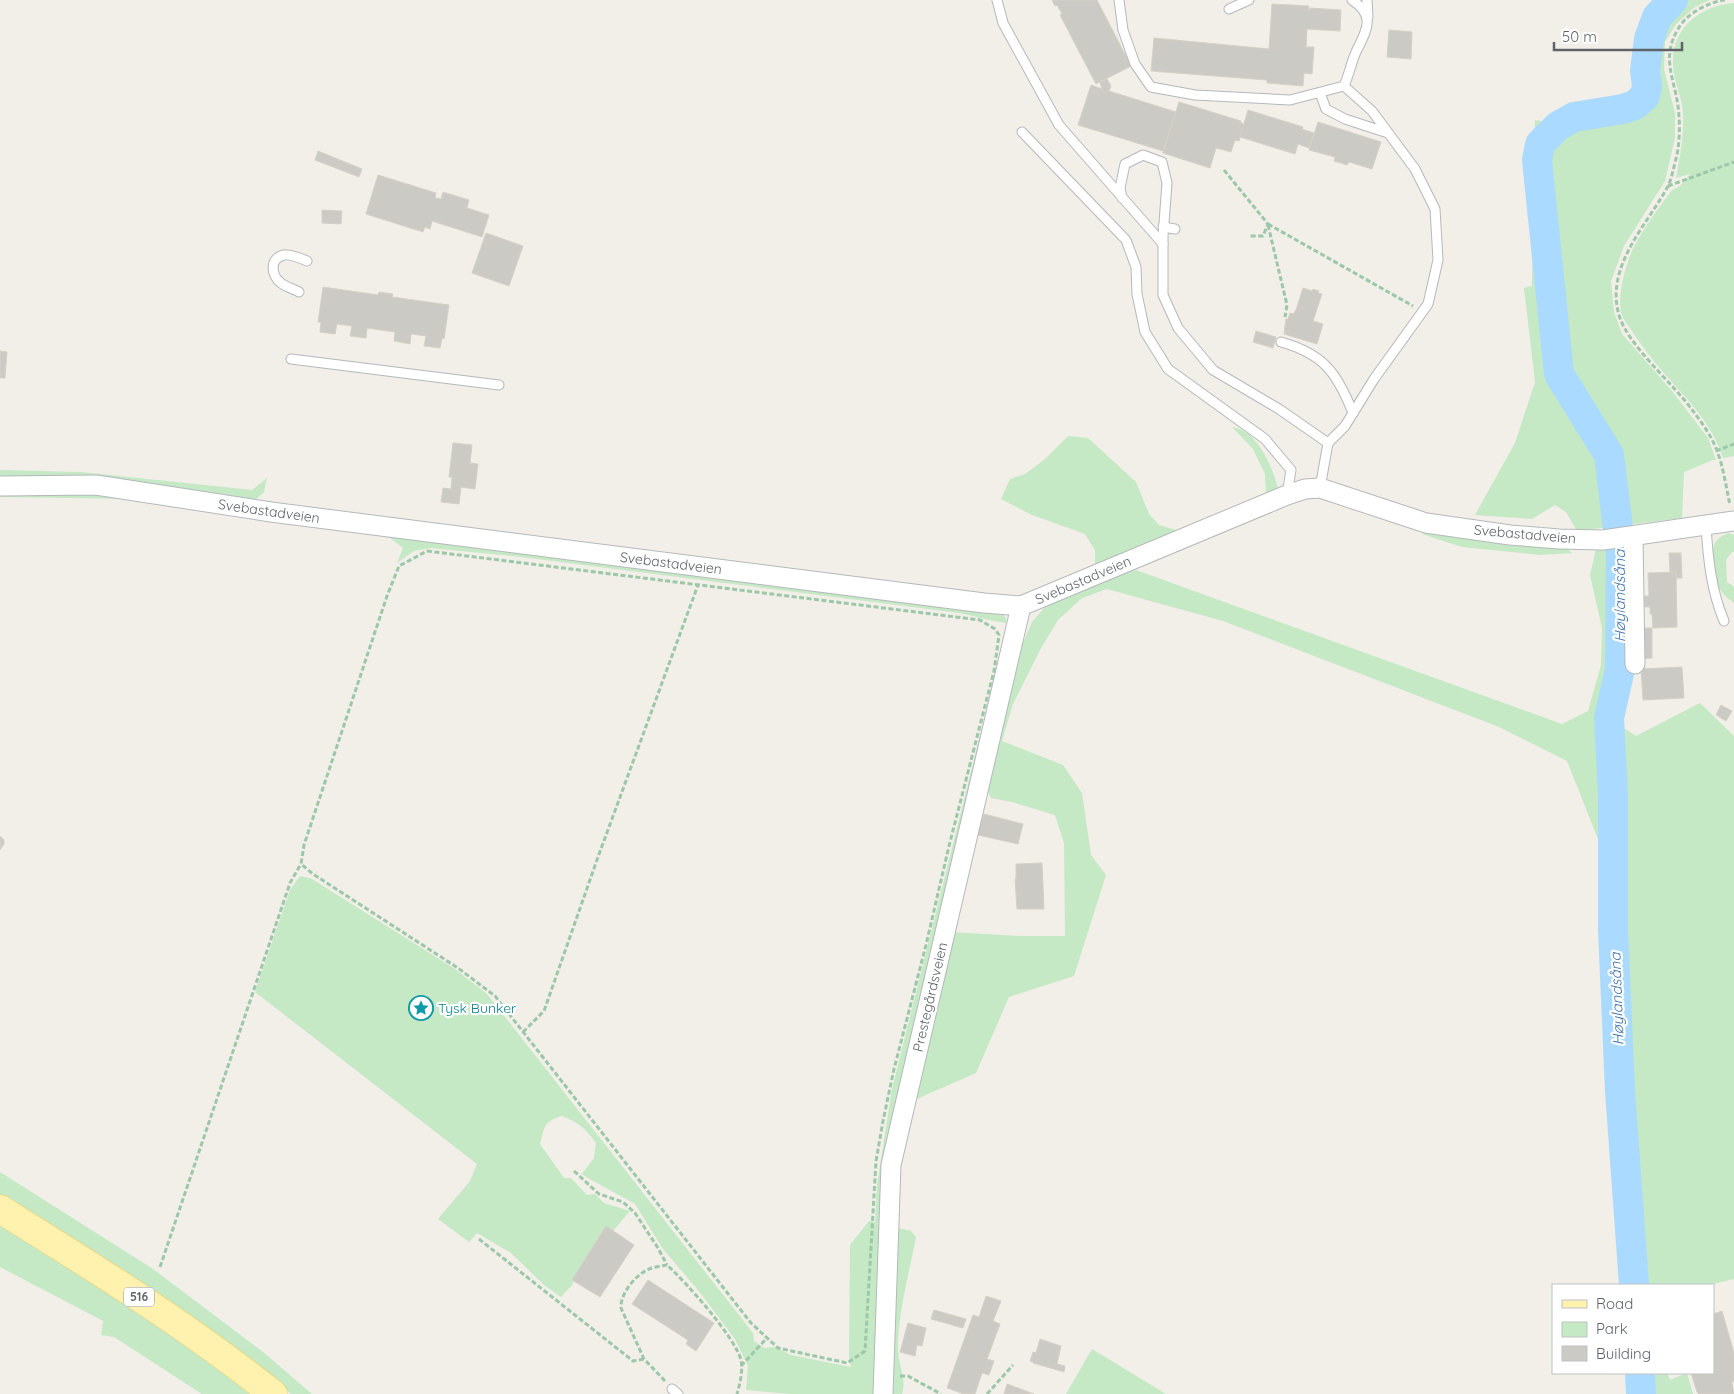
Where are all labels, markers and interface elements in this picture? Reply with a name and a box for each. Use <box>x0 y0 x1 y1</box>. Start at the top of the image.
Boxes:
scale bar <box>1554 20 1682 52</box>
text: 50 m <box>1562 27 1597 46</box>
street label: Svebastadveien <box>217 495 321 527</box>
street label: Svebastadveien <box>1473 521 1577 547</box>
street label: Svebastadveien <box>619 548 723 578</box>
water label: Høylandsåna <box>1610 549 1629 642</box>
street label: Svebastadveien <box>1032 552 1134 608</box>
street label: Prestegårdsveien <box>909 940 951 1054</box>
water label: Høylandsåna <box>1605 951 1628 1046</box>
place icon: Tysk Bunker <box>408 995 434 1021</box>
place label: Tysk Bunker <box>438 999 517 1017</box>
legend <box>1552 1284 1714 1374</box>
road number: 516 <box>124 1288 154 1306</box>
text: Road <box>1596 1294 1633 1313</box>
text: Park <box>1596 1319 1628 1338</box>
text: Building <box>1596 1344 1651 1363</box>

